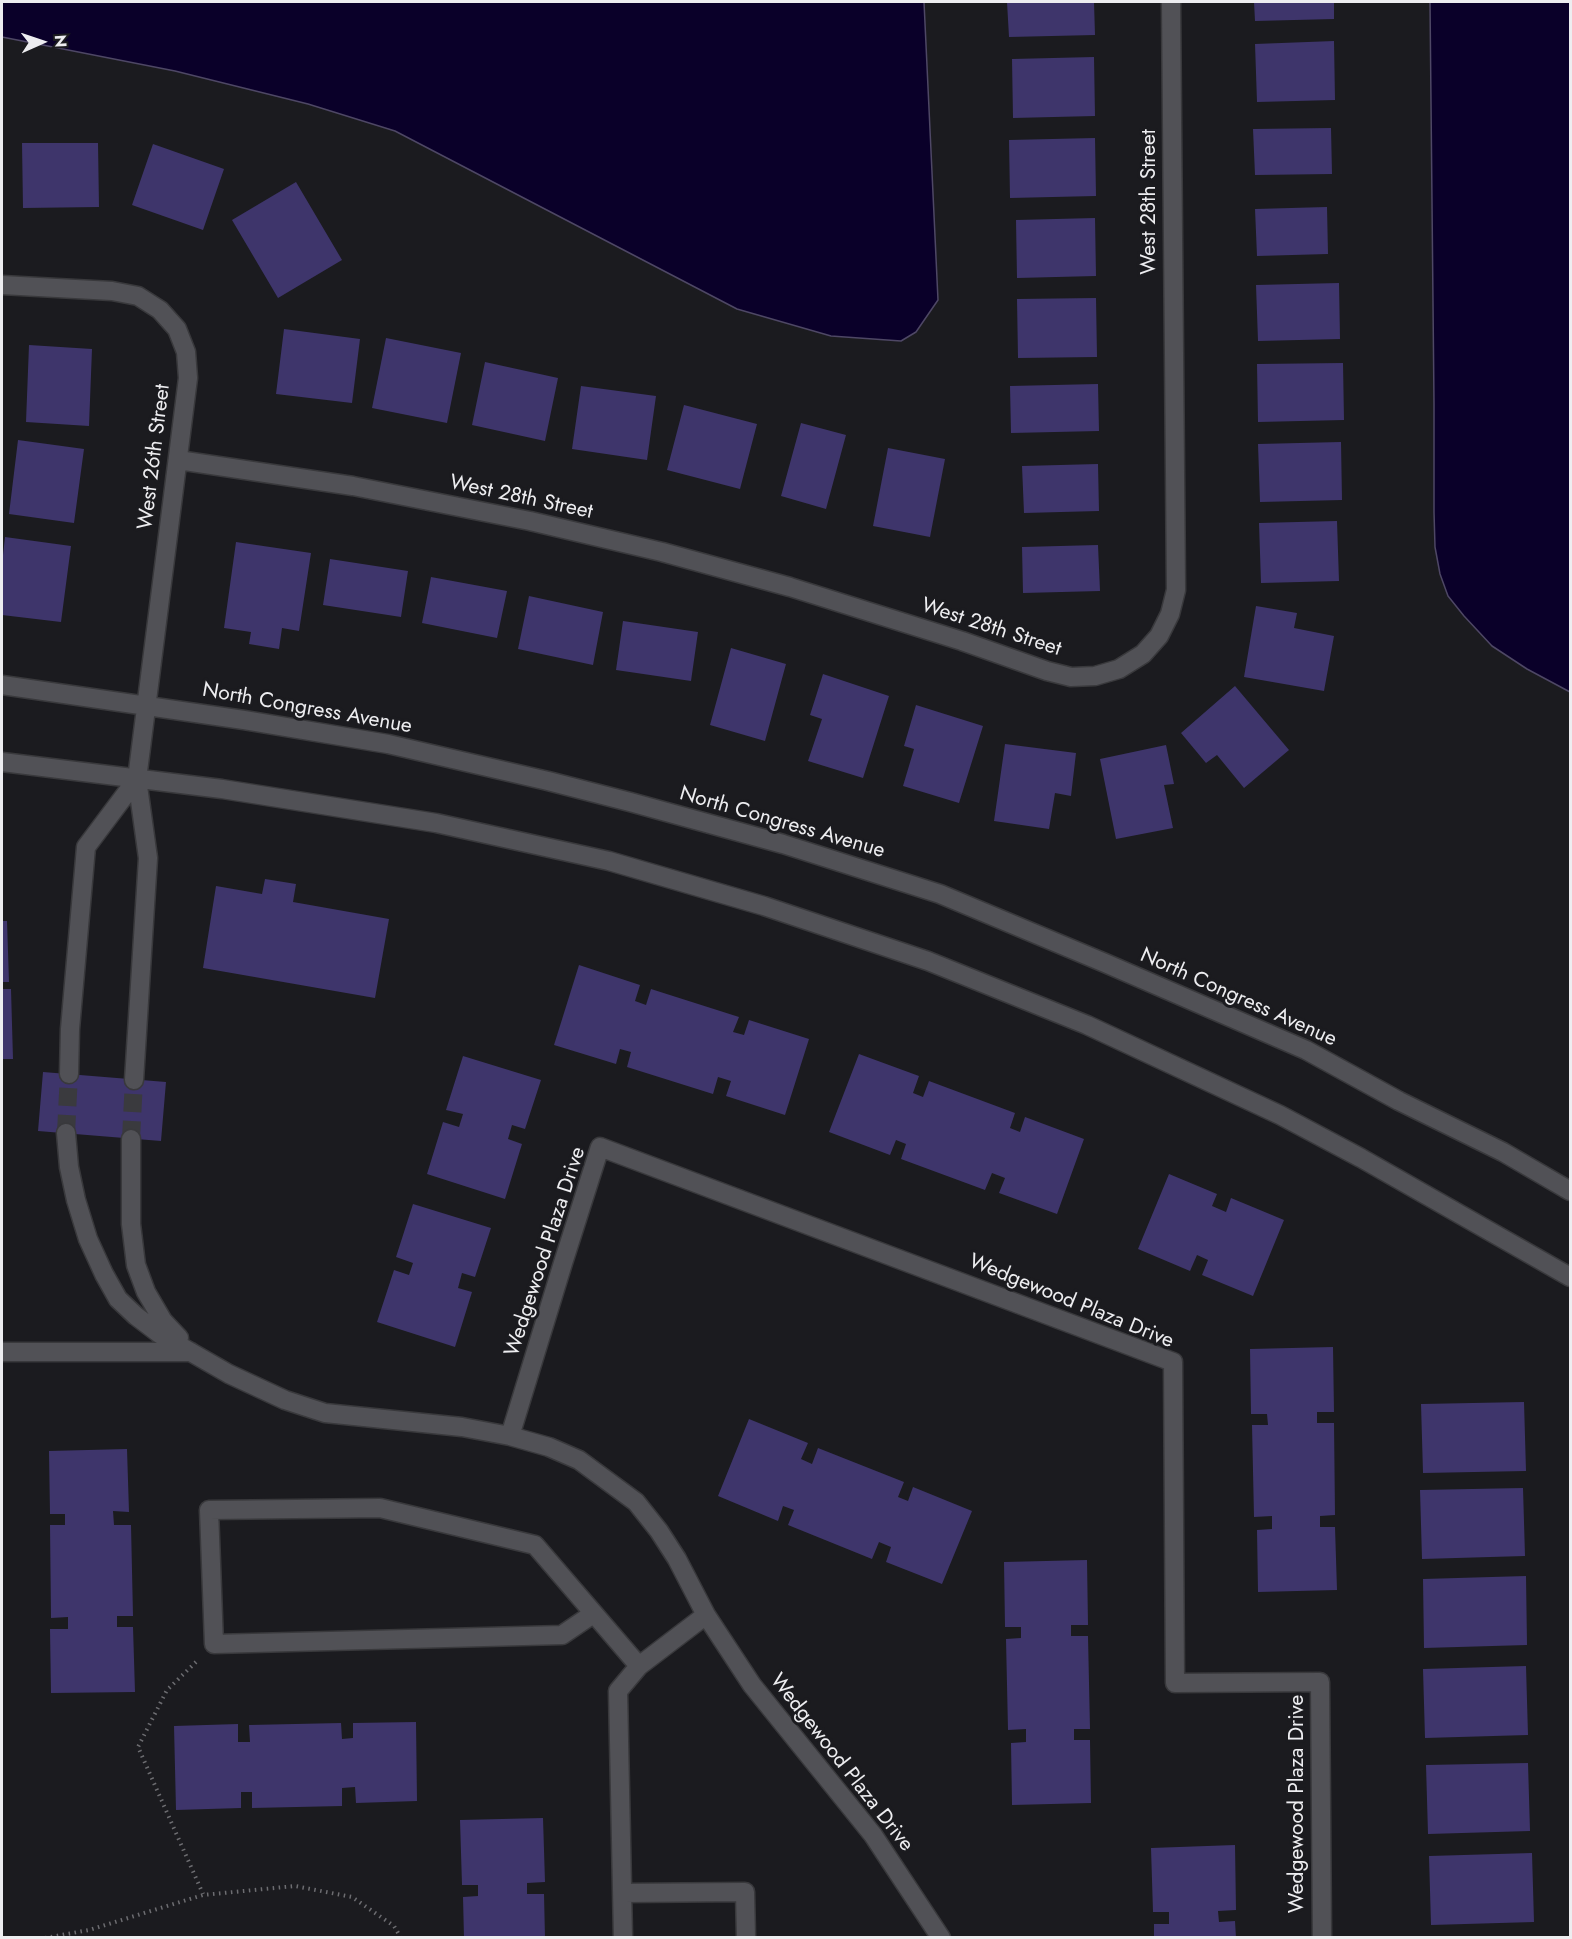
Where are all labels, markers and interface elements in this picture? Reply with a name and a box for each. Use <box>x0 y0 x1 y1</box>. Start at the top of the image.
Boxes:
north arrow <box>12 12 72 72</box>
text: N <box>49 34 72 48</box>
street label: West 28th Street <box>1137 129 1163 275</box>
street label: West 26th Street <box>134 383 176 531</box>
street label: West 28th Street <box>447 471 595 525</box>
street label: West 28th Street <box>918 594 1064 662</box>
street label: North Congress Avenue <box>200 678 414 740</box>
street label: North Congress Avenue <box>676 782 888 864</box>
street label: North Congress Avenue <box>1136 943 1340 1053</box>
street label: Wedgewood Plaza Drive <box>500 1144 592 1360</box>
street label: Wedgewood Plaza Drive <box>965 1249 1177 1355</box>
street label: Wedgewood Plaza Drive <box>764 1669 918 1857</box>
street label: Wedgewood Plaza Drive <box>1285 1695 1311 1913</box>

